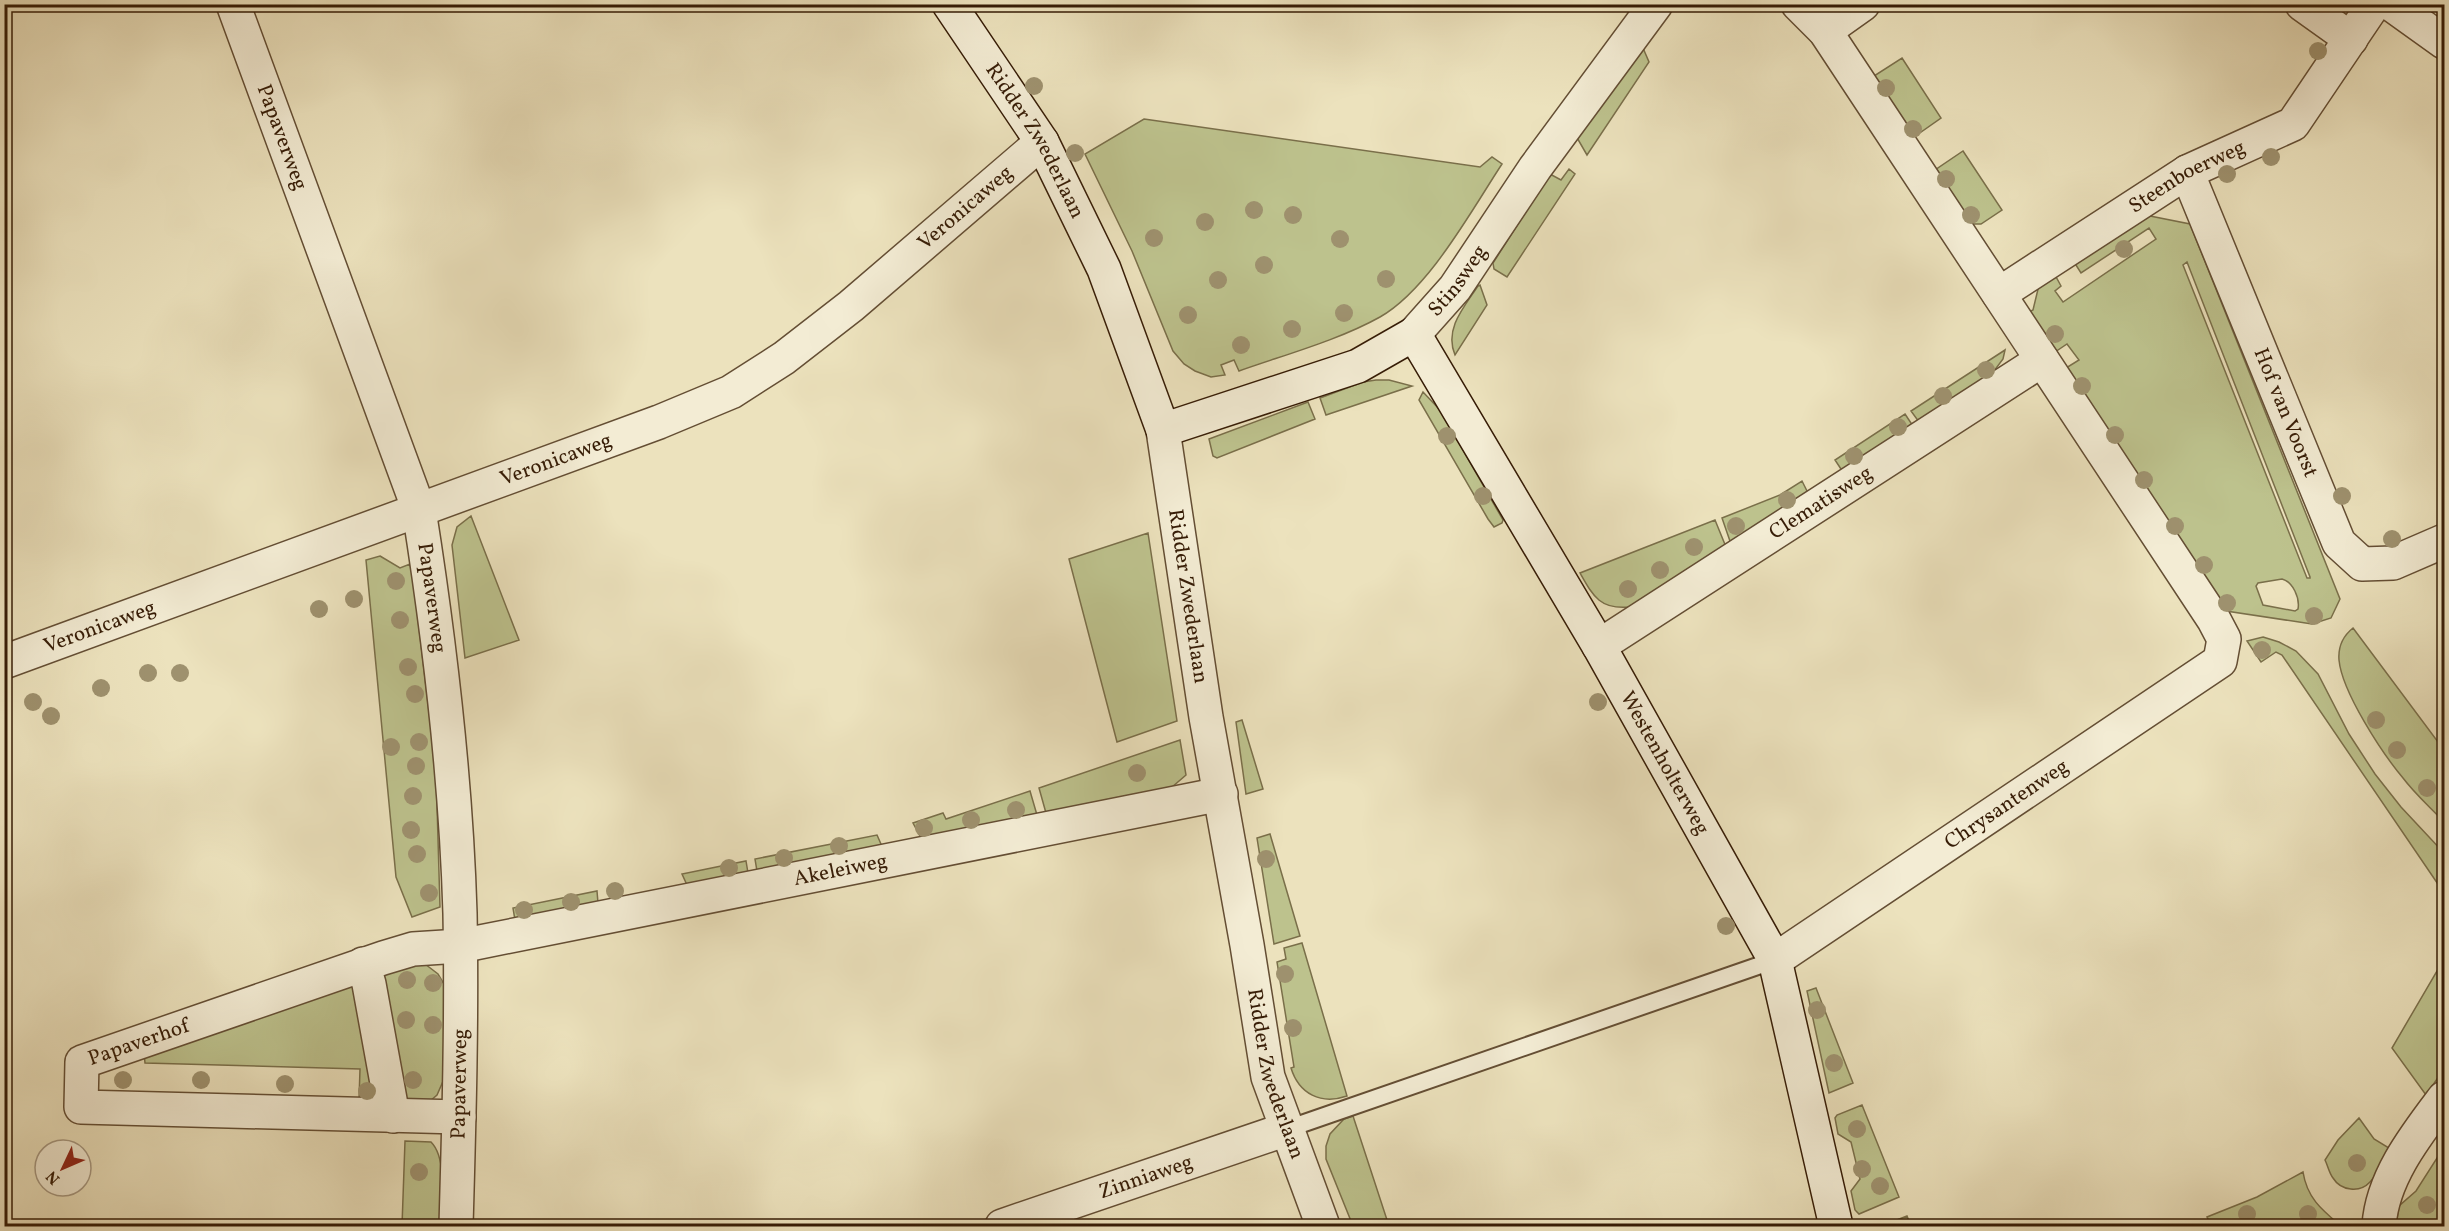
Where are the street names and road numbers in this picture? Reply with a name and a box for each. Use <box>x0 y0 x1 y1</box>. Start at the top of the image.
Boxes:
street label: Ridder Zwederlaan <box>978 57 1092 223</box>
street label: Papaverweg <box>249 80 315 194</box>
street label: Steenboerweg <box>2123 133 2250 221</box>
street label: Veronicaweg <box>911 159 1019 257</box>
street label: Stinsweg <box>1421 239 1494 323</box>
street label: Hof van Voorst <box>2246 343 2325 482</box>
street label: Veronicaweg <box>496 426 616 493</box>
street label: Clematisweg <box>1763 459 1878 547</box>
street label: Ridder Zwederlaan <box>1161 507 1215 685</box>
street label: Papaverweg <box>410 541 454 655</box>
street label: Veronicaweg <box>40 593 160 661</box>
street label: Westenholterweg <box>1613 686 1717 840</box>
street label: Chrysantenweg <box>1939 752 2074 857</box>
street label: Akeleiweg <box>791 846 890 894</box>
street label: Ridder Zwederlaan <box>1240 986 1312 1163</box>
street label: Papaverhof <box>84 1011 195 1073</box>
street label: Papaverweg <box>445 1028 475 1140</box>
street label: Zinniaweg <box>1095 1148 1197 1206</box>

